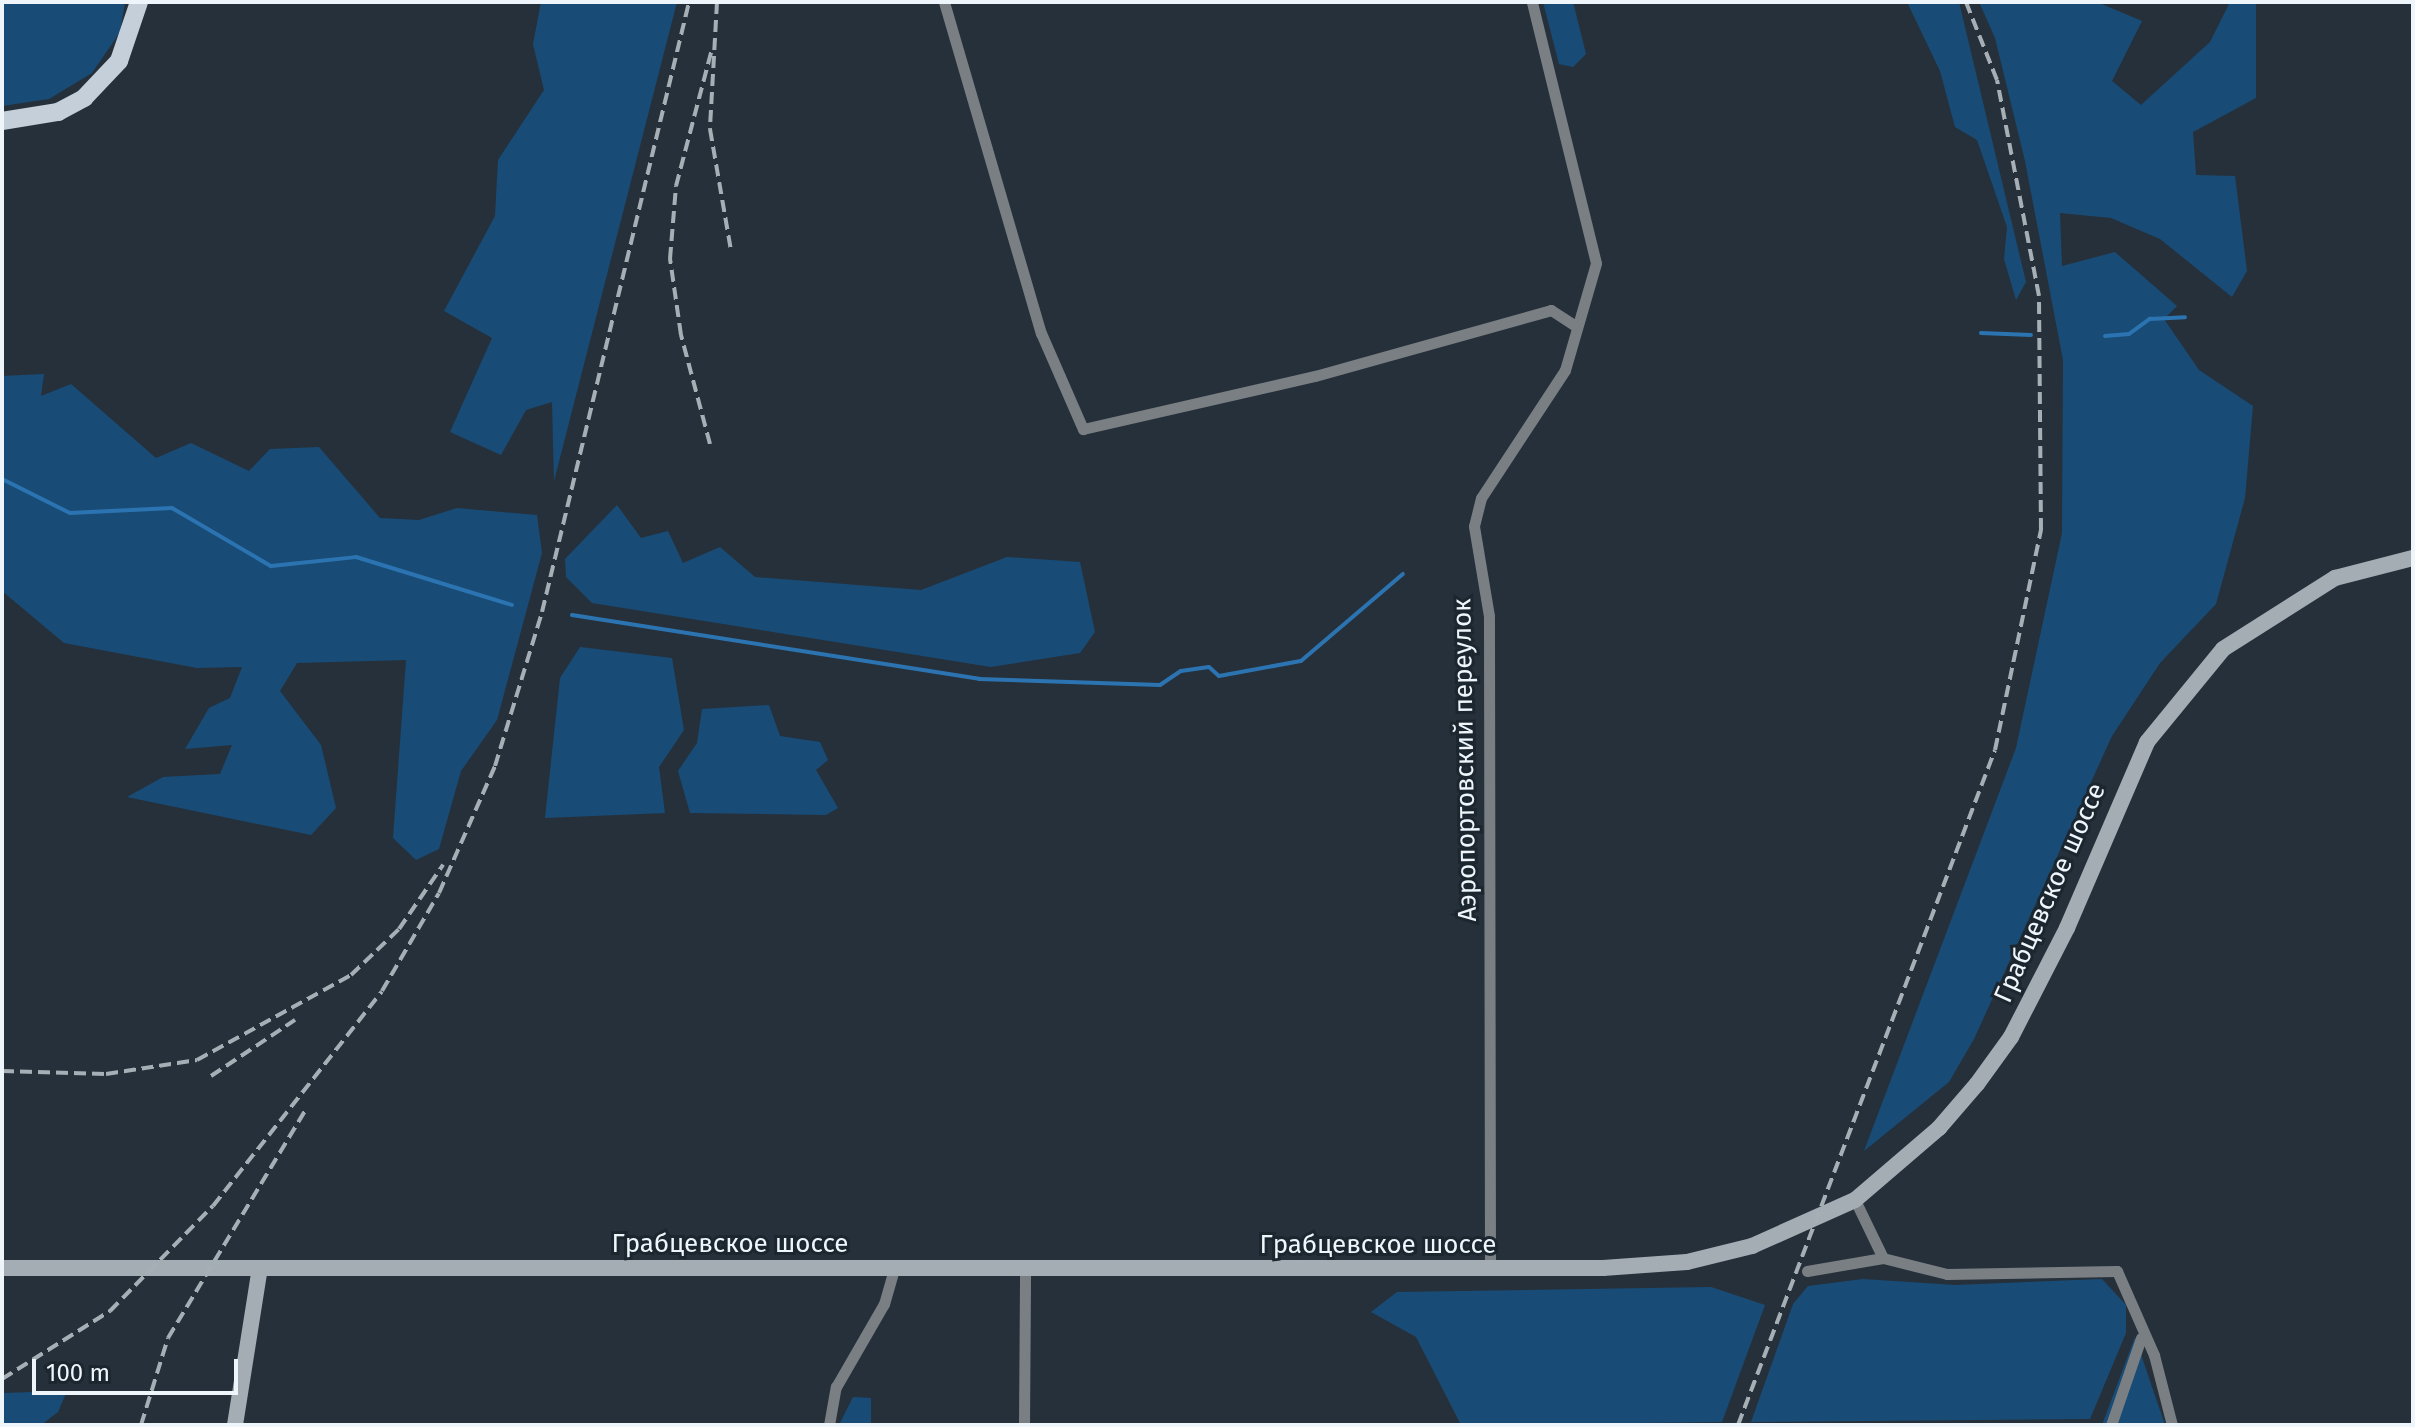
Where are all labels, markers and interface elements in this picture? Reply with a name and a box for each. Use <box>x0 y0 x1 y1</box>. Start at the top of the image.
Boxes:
street label: Аэропортовский переулок <box>1447 598 1483 922</box>
street label: Грабцевское шоссе <box>1988 778 2112 1008</box>
street label: Грабцевское шоссе <box>611 1228 849 1260</box>
street label: Грабцевское шоссе <box>1259 1229 1497 1261</box>
scale bar <box>36 1343 242 1393</box>
text: 100 m <box>46 1359 110 1387</box>

